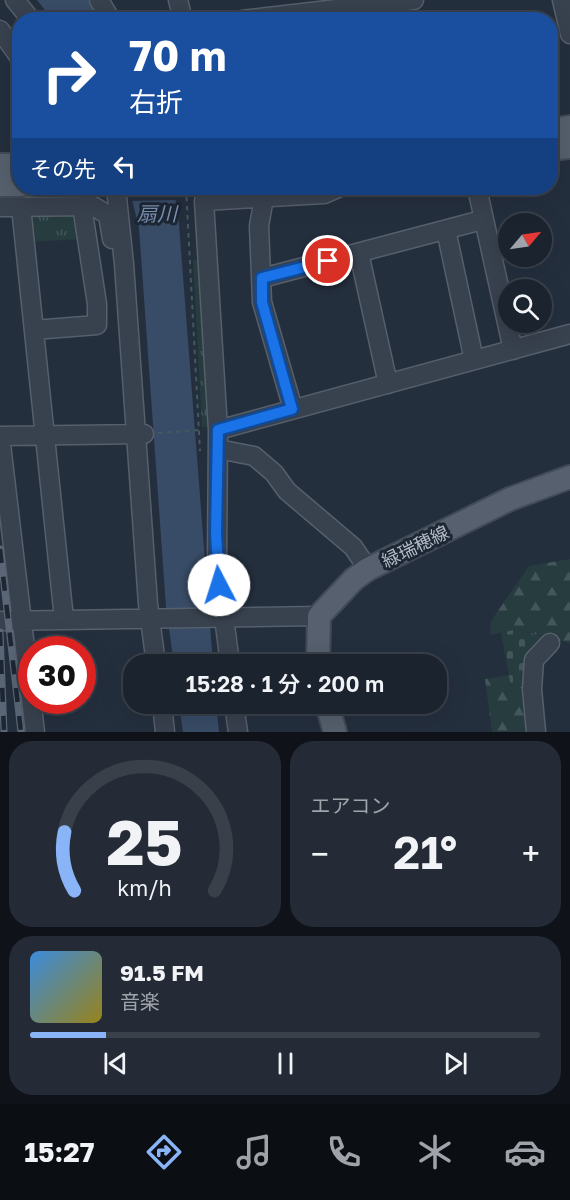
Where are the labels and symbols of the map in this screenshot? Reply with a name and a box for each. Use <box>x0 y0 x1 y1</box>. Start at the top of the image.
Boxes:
water label: 扇川 <box>137 201 179 225</box>
north arrow <box>498 213 552 267</box>
pin <box>302 235 353 286</box>
street label: 緑瑞穂線 <box>378 520 452 572</box>
position arrow <box>187 553 251 617</box>
speed limit sign: 30 <box>18 636 96 714</box>

